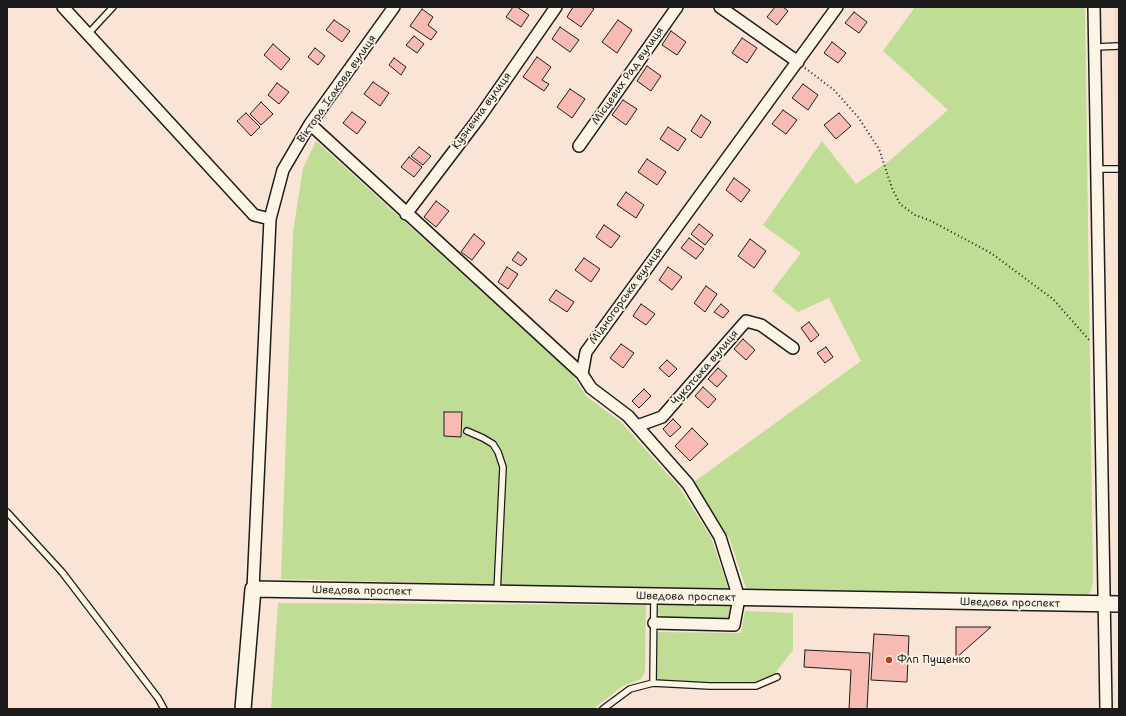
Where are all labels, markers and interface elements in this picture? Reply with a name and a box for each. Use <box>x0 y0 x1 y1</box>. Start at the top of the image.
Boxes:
street label: Місцевих Рад вулиця <box>589 25 667 127</box>
street label: Віктора Ісакова вулиця <box>295 32 379 146</box>
street label: Кузнечна вулиця <box>450 70 514 152</box>
street label: Мідногорська вулиця <box>586 245 666 347</box>
street label: Чукотська вулиця <box>669 328 741 408</box>
street label: Шведова проспект <box>312 584 412 598</box>
street label: Шведова проспект <box>636 590 736 604</box>
street label: Шведова проспект <box>960 596 1060 610</box>
place label: Флп Пущенко <box>897 653 971 667</box>
marker: Флп Пущенко <box>884 655 894 665</box>

